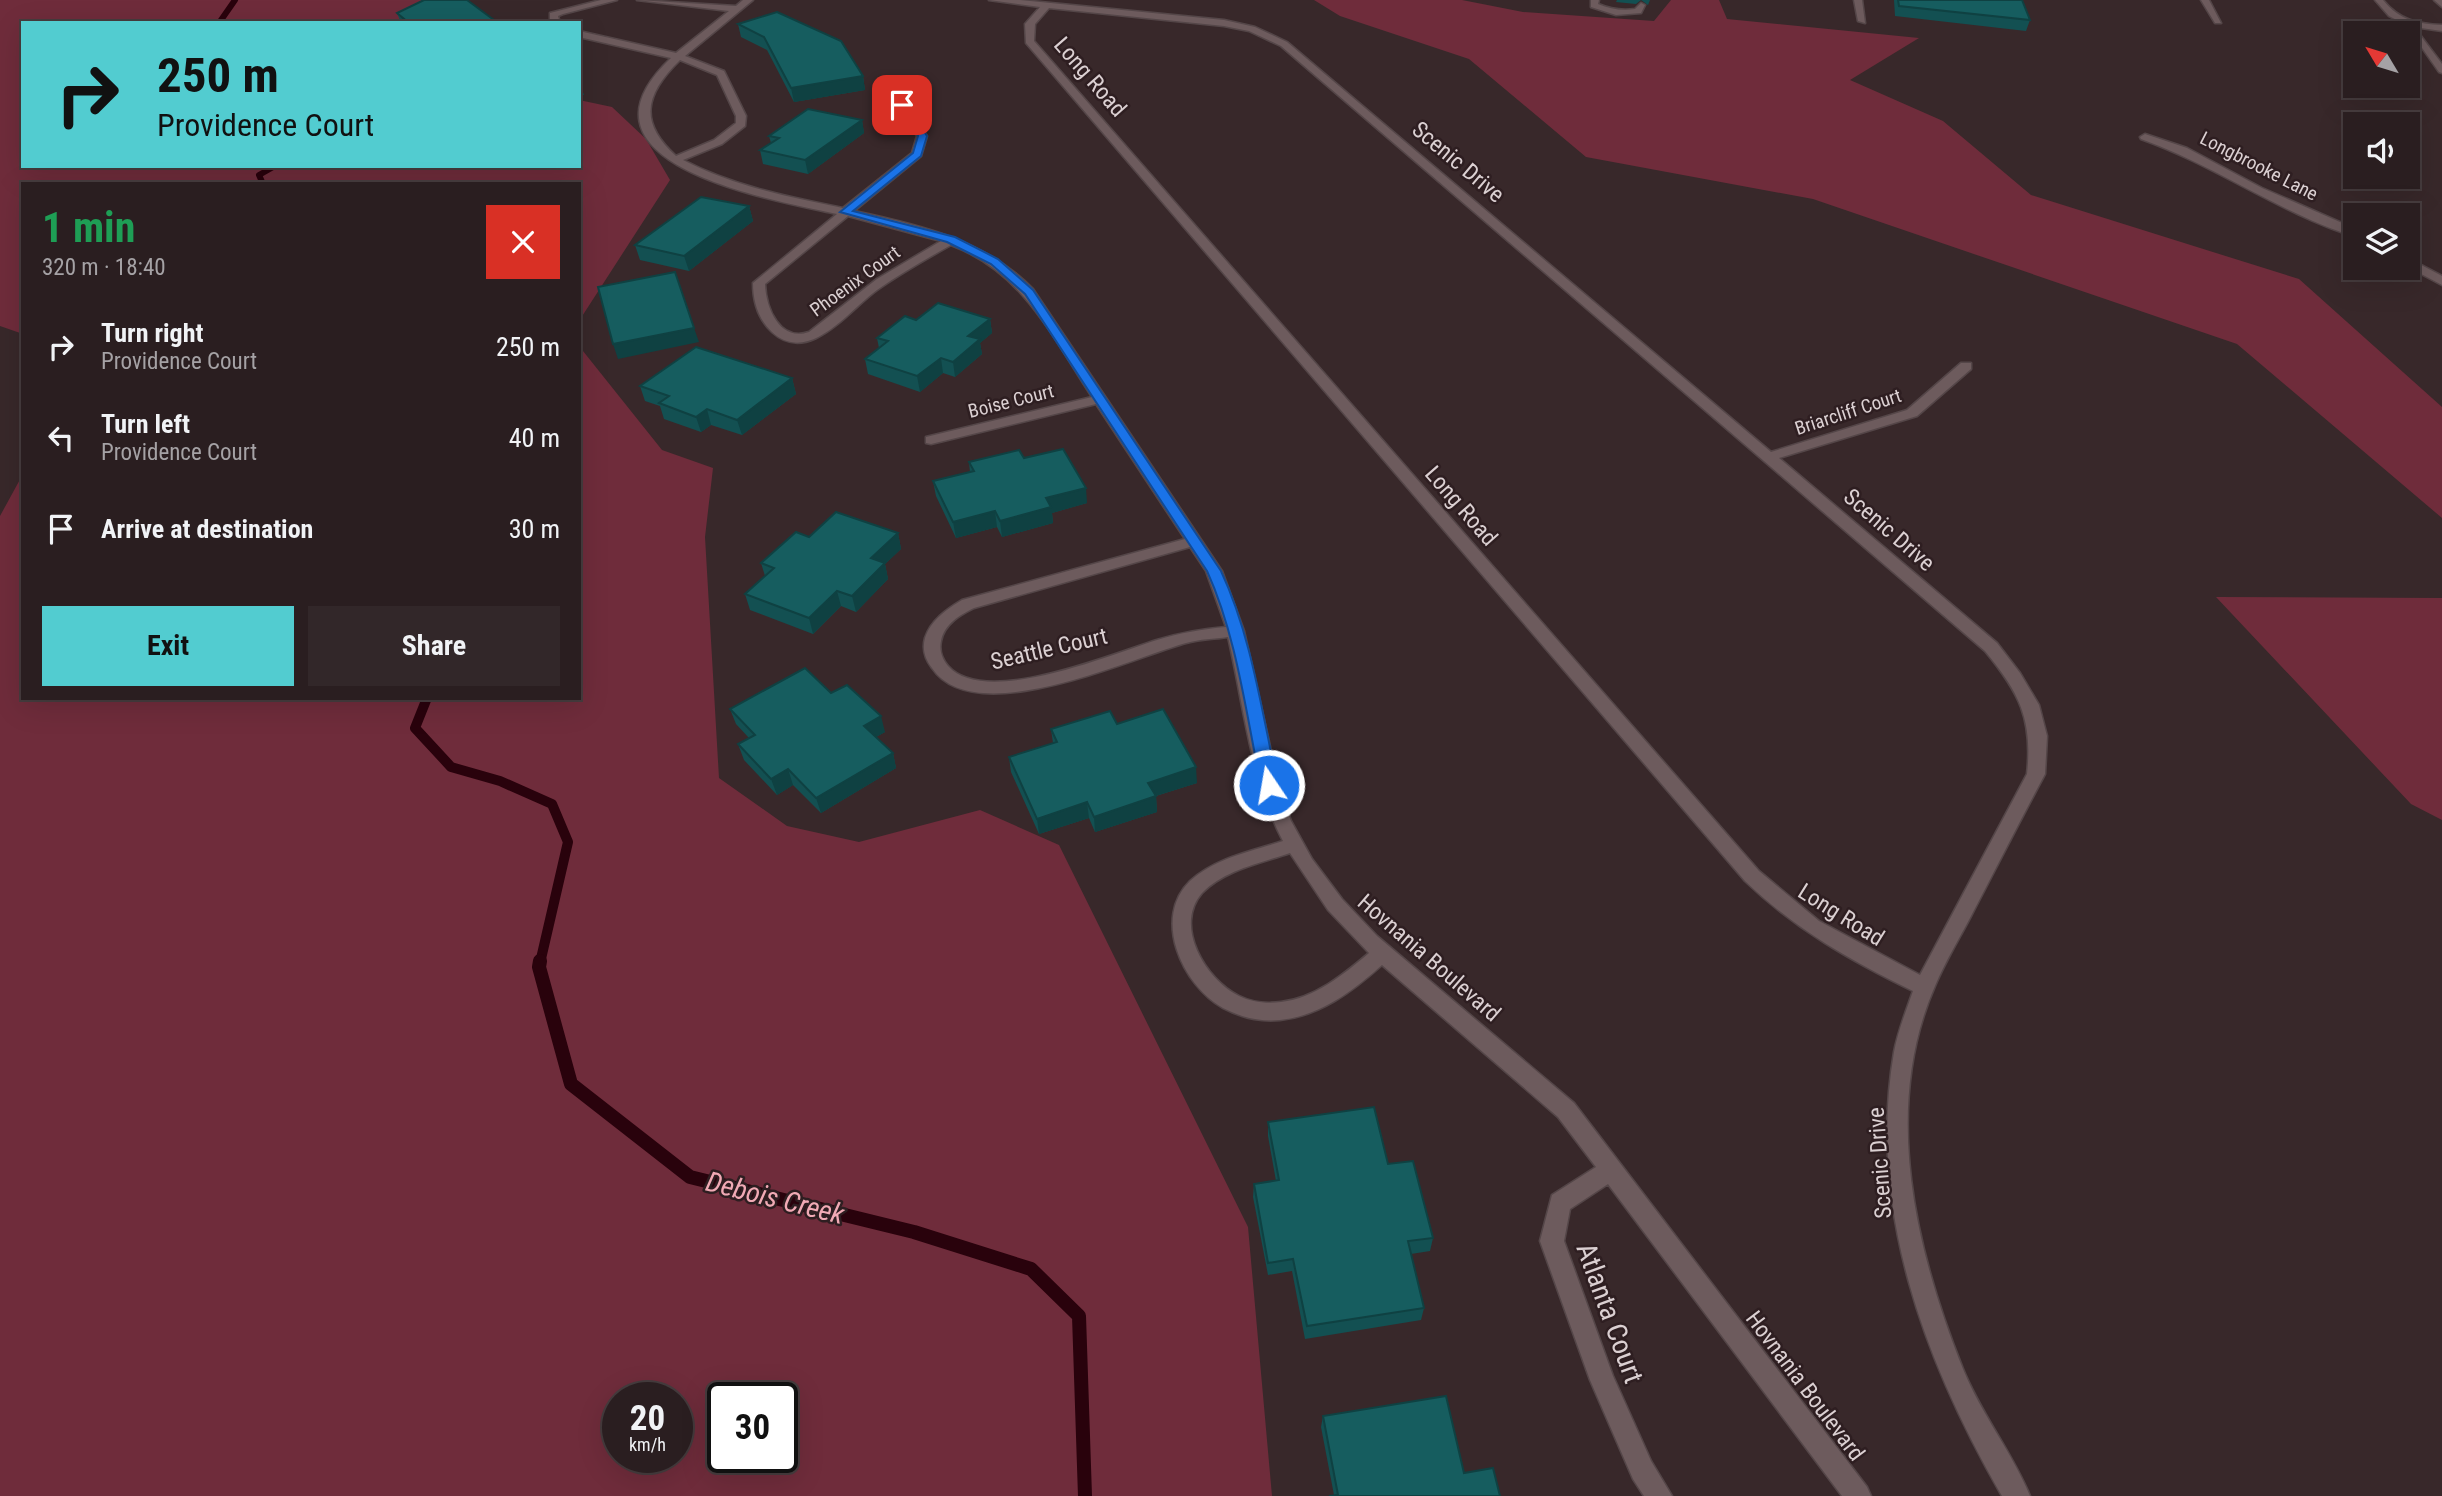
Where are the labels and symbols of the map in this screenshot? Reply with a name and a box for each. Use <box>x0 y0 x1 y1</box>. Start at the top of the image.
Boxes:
north arrow <box>2343 21 2420 98</box>
street label: Long Road <box>1048 32 1132 122</box>
pin <box>872 75 932 135</box>
street label: Scenic Drive <box>1407 116 1509 208</box>
street label: Longbrooke Lane <box>2196 126 2322 206</box>
street label: Phoenix Court <box>805 241 905 321</box>
street label: Boise Court <box>966 379 1056 423</box>
street label: Briarcliff Court <box>1792 384 1904 440</box>
street label: Long Road <box>1419 461 1503 551</box>
street label: Scenic Drive <box>1838 483 1940 577</box>
street label: Seattle Court <box>988 622 1110 676</box>
position arrow <box>1232 748 1306 822</box>
street label: Long Road <box>1793 878 1889 952</box>
street label: Hovnania Boulevard <box>1352 889 1506 1027</box>
street label: Scenic Drive <box>1863 1106 1897 1220</box>
water label: Debois Creek <box>702 1165 848 1231</box>
street label: Atlanta Court <box>1569 1238 1651 1388</box>
street label: Hovnania Boulevard <box>1740 1306 1870 1466</box>
speed limit sign: 30 <box>707 1382 798 1473</box>

